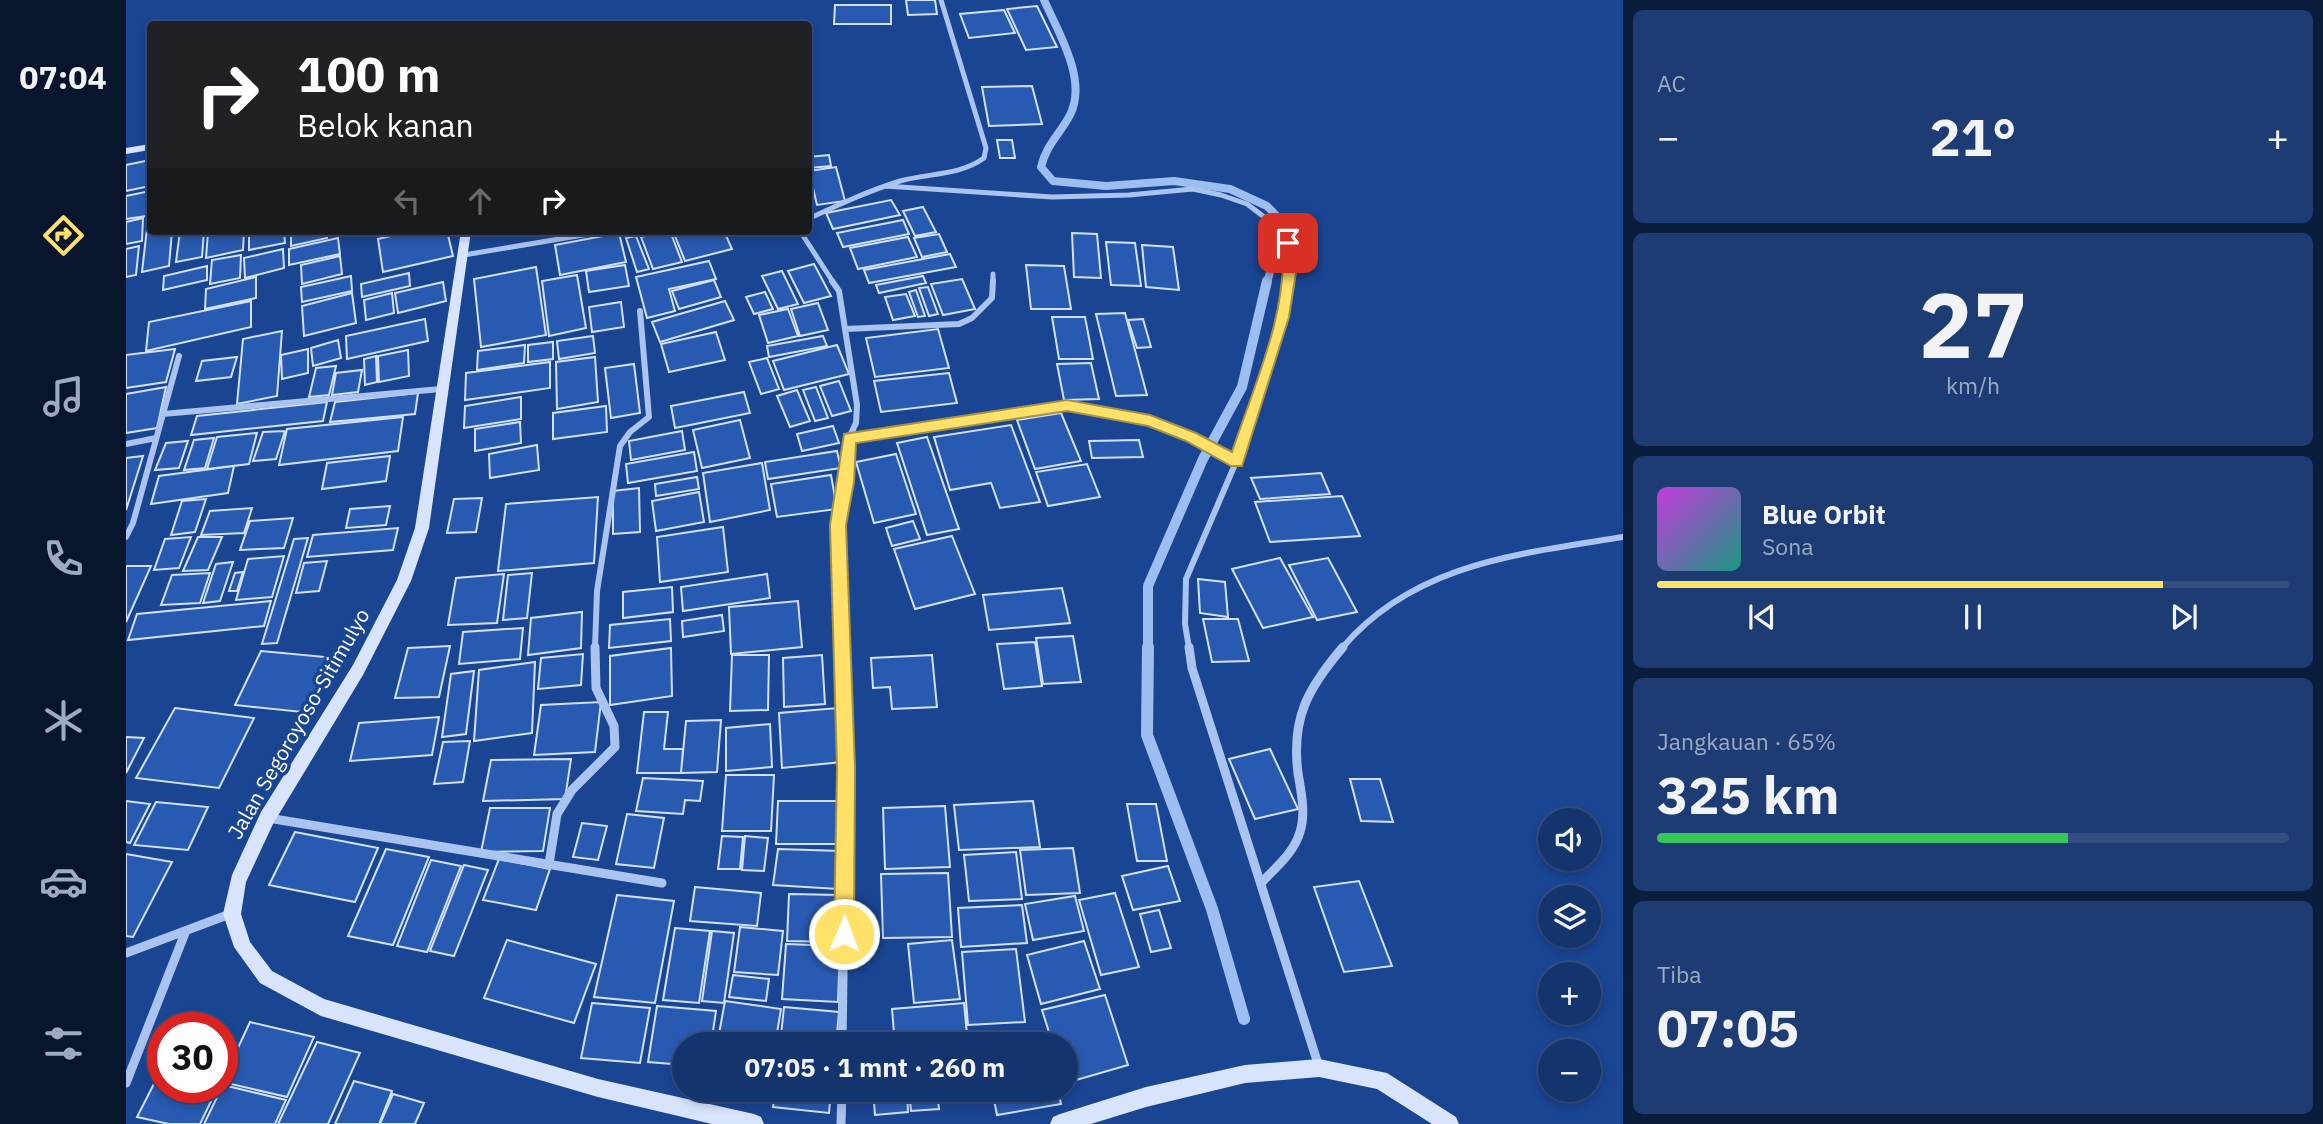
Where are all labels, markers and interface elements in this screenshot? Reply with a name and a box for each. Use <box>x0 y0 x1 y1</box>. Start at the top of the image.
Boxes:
text: 100 m <box>297 42 441 105</box>
icon: right <box>182 49 273 140</box>
text: 07:04 <box>19 56 107 98</box>
text: AC <box>1657 68 1686 98</box>
text: 21° <box>1930 103 2016 170</box>
text: Belok kanan <box>297 104 474 146</box>
text: − <box>1657 112 1680 161</box>
text: + <box>2266 112 2289 161</box>
icon: left <box>388 182 426 220</box>
icon: ahead <box>461 182 499 220</box>
icon: right <box>534 182 572 220</box>
icon: directions <box>39 211 88 260</box>
pin <box>1258 213 1318 273</box>
icon: arrive <box>1269 224 1307 262</box>
text: 27 <box>1918 265 2028 383</box>
text: km/h <box>1946 370 2000 400</box>
icon: music <box>39 372 88 421</box>
text: Blue Orbit <box>1762 497 1886 531</box>
text: Sona <box>1762 531 1814 561</box>
icon: phone <box>39 534 88 583</box>
icon: previous <box>1743 598 1781 636</box>
icon: pause <box>1954 598 1992 636</box>
icon: next <box>2165 598 2203 636</box>
street label: Jalan Segoroyoso-Sitimulyo <box>221 603 376 844</box>
icon: climate <box>39 696 88 745</box>
text: Jangkauan · 65% <box>1657 726 1836 756</box>
text: 325 km <box>1657 761 1839 828</box>
map controls <box>1538 808 1601 1102</box>
button: sound <box>1538 808 1601 871</box>
icon: car <box>39 857 88 906</box>
button: layers <box>1538 885 1601 948</box>
position arrow <box>807 897 881 971</box>
text: Tiba <box>1657 959 1702 989</box>
button: + <box>1538 962 1601 1025</box>
text: 07:05 <box>1657 994 1799 1061</box>
speed limit sign: 30 <box>147 1012 238 1103</box>
icon: filters <box>39 1019 88 1068</box>
button: − <box>1538 1039 1601 1102</box>
text: 07:05 · 1 mnt · 260 m <box>745 1050 1005 1084</box>

